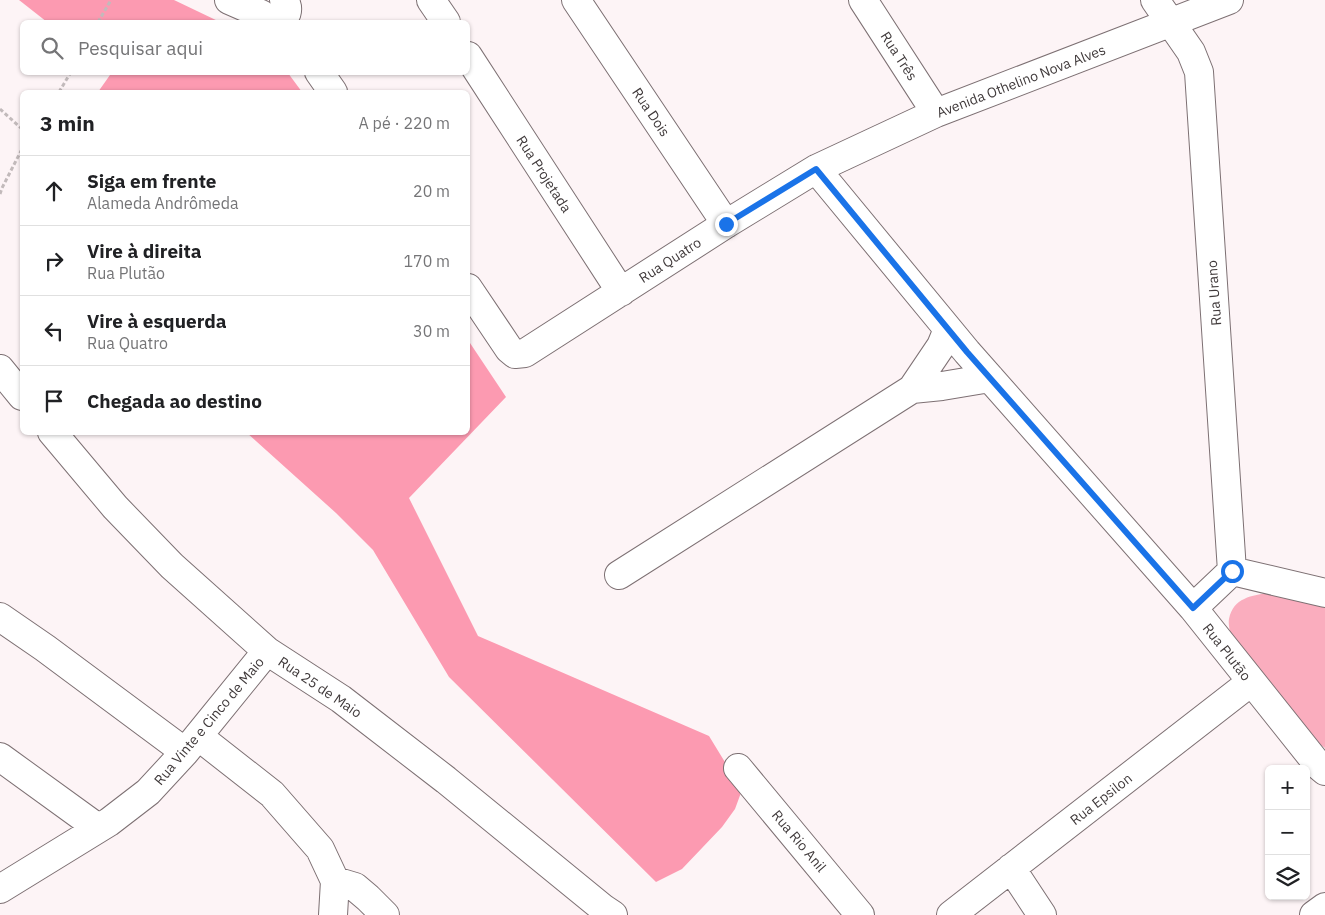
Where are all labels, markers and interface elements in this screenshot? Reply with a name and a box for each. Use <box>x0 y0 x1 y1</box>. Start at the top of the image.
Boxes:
search box <box>20 20 470 75</box>
street label: Rua Três <box>877 28 922 84</box>
icon: search <box>38 34 66 62</box>
text: Pesquisar aqui <box>78 36 203 60</box>
street label: Avenida Othelino Nova Alves <box>934 40 1108 122</box>
street label: Rua Dois <box>628 84 674 140</box>
text: 3 min <box>40 109 95 137</box>
text: A pé · 220 m <box>359 113 450 133</box>
street label: Rua Projetada <box>512 132 576 216</box>
text: Siga em frente <box>87 169 217 193</box>
icon: ahead <box>40 177 68 205</box>
text: 20 m <box>413 181 450 201</box>
text: Alameda Andrômeda <box>87 193 238 213</box>
route end <box>715 213 738 236</box>
street label: Rua Quatro <box>635 233 705 287</box>
text: Vire à direita <box>87 239 202 263</box>
icon: right <box>40 247 68 275</box>
text: 170 m <box>403 251 450 271</box>
street label: Rua Urano <box>1203 260 1225 326</box>
text: Rua Plutão <box>87 263 165 283</box>
text: Vire à esquerda <box>87 309 227 333</box>
icon: left <box>40 317 68 345</box>
text: 30 m <box>413 321 450 341</box>
text: Rua Quatro <box>87 333 168 353</box>
icon: arrive <box>40 387 68 415</box>
text: Chegada ao destino <box>87 389 262 413</box>
route start <box>1221 560 1244 583</box>
street label: Rua Plutão <box>1199 620 1255 685</box>
street label: Rua 25 de Maio <box>275 652 365 722</box>
street label: Rua Vinte e Cinco de Maio <box>150 653 268 789</box>
map controls <box>1265 765 1310 900</box>
button: + <box>1265 765 1310 810</box>
street label: Rua Epsilon <box>1066 769 1136 829</box>
street label: Rua Rio Anil <box>768 806 830 876</box>
button: − <box>1265 810 1310 855</box>
button: layers <box>1265 855 1310 900</box>

